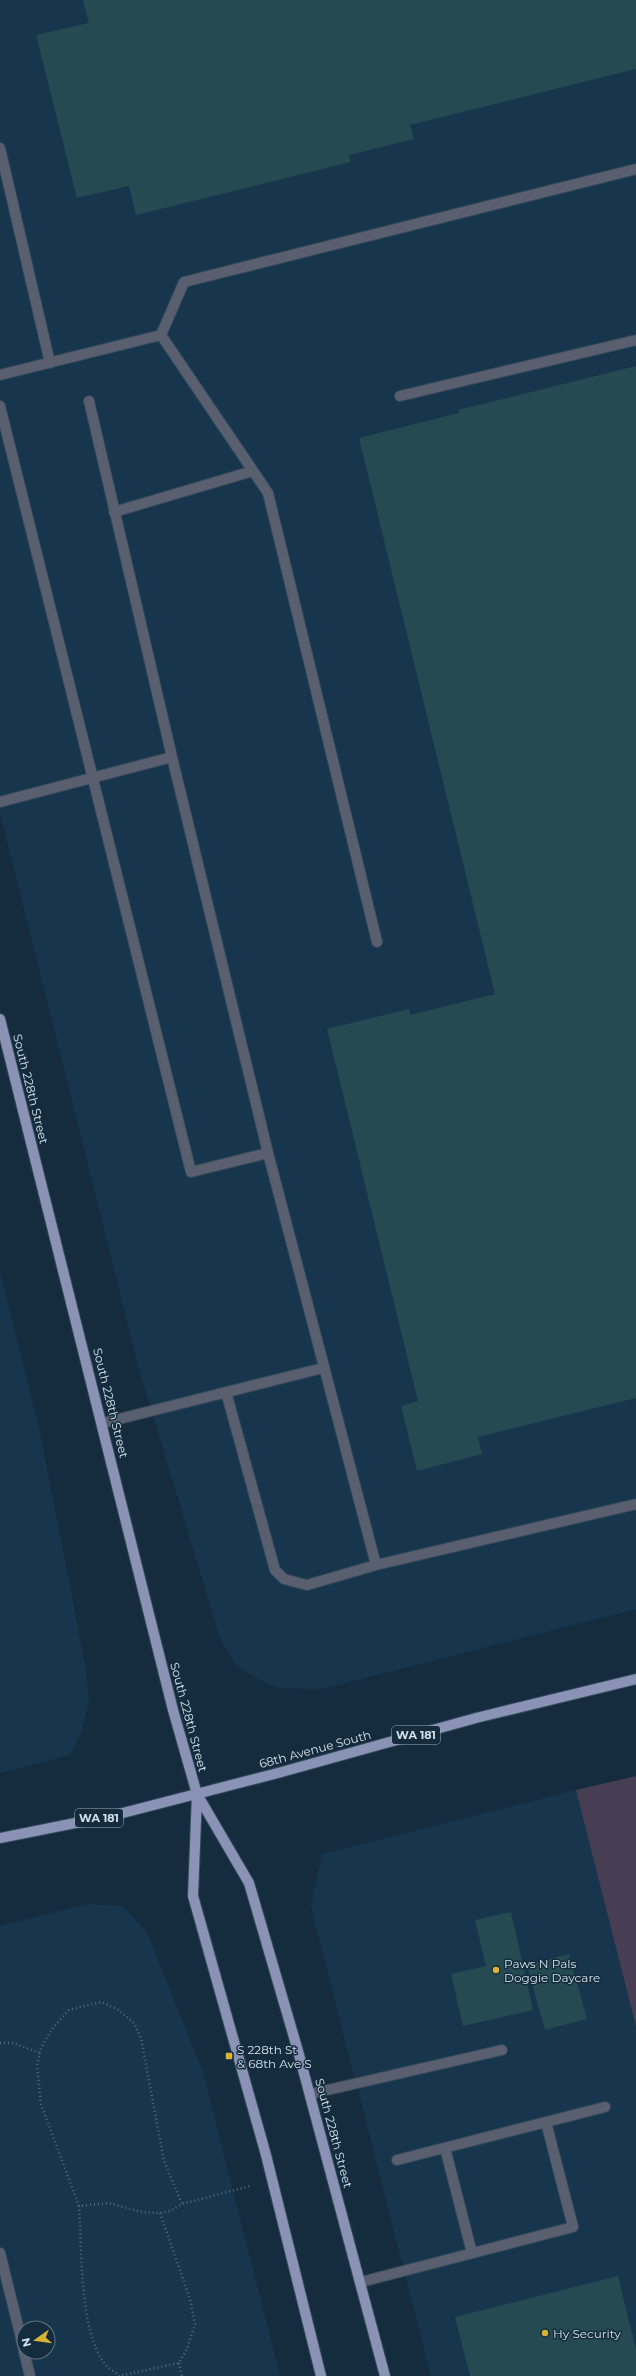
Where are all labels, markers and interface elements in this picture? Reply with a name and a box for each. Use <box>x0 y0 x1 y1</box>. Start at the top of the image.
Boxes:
street label: South 228th Street <box>10 1032 52 1146</box>
street label: South 228th Street <box>90 1346 132 1460</box>
street label: South 228th Street <box>167 1661 211 1774</box>
road number: WA 181 <box>392 1726 440 1744</box>
street label: 68th Avenue South <box>257 1727 373 1771</box>
road number: WA 181 <box>75 1809 123 1827</box>
place label: Paws N Pals Doggie Daycare <box>504 1956 600 1985</box>
marker: Paws N Pals Doggie Daycare <box>491 1965 501 1975</box>
place label: S 228th St & 68th Ave S <box>237 2042 312 2071</box>
marker: S 228th St & 68th Ave S <box>224 2051 234 2061</box>
street label: South 228th Street <box>312 2077 356 2190</box>
north arrow <box>16 2320 56 2360</box>
place label: Hy Security <box>553 2326 621 2341</box>
marker: Hy Security <box>540 2328 550 2338</box>
text: N <box>18 2336 34 2348</box>

